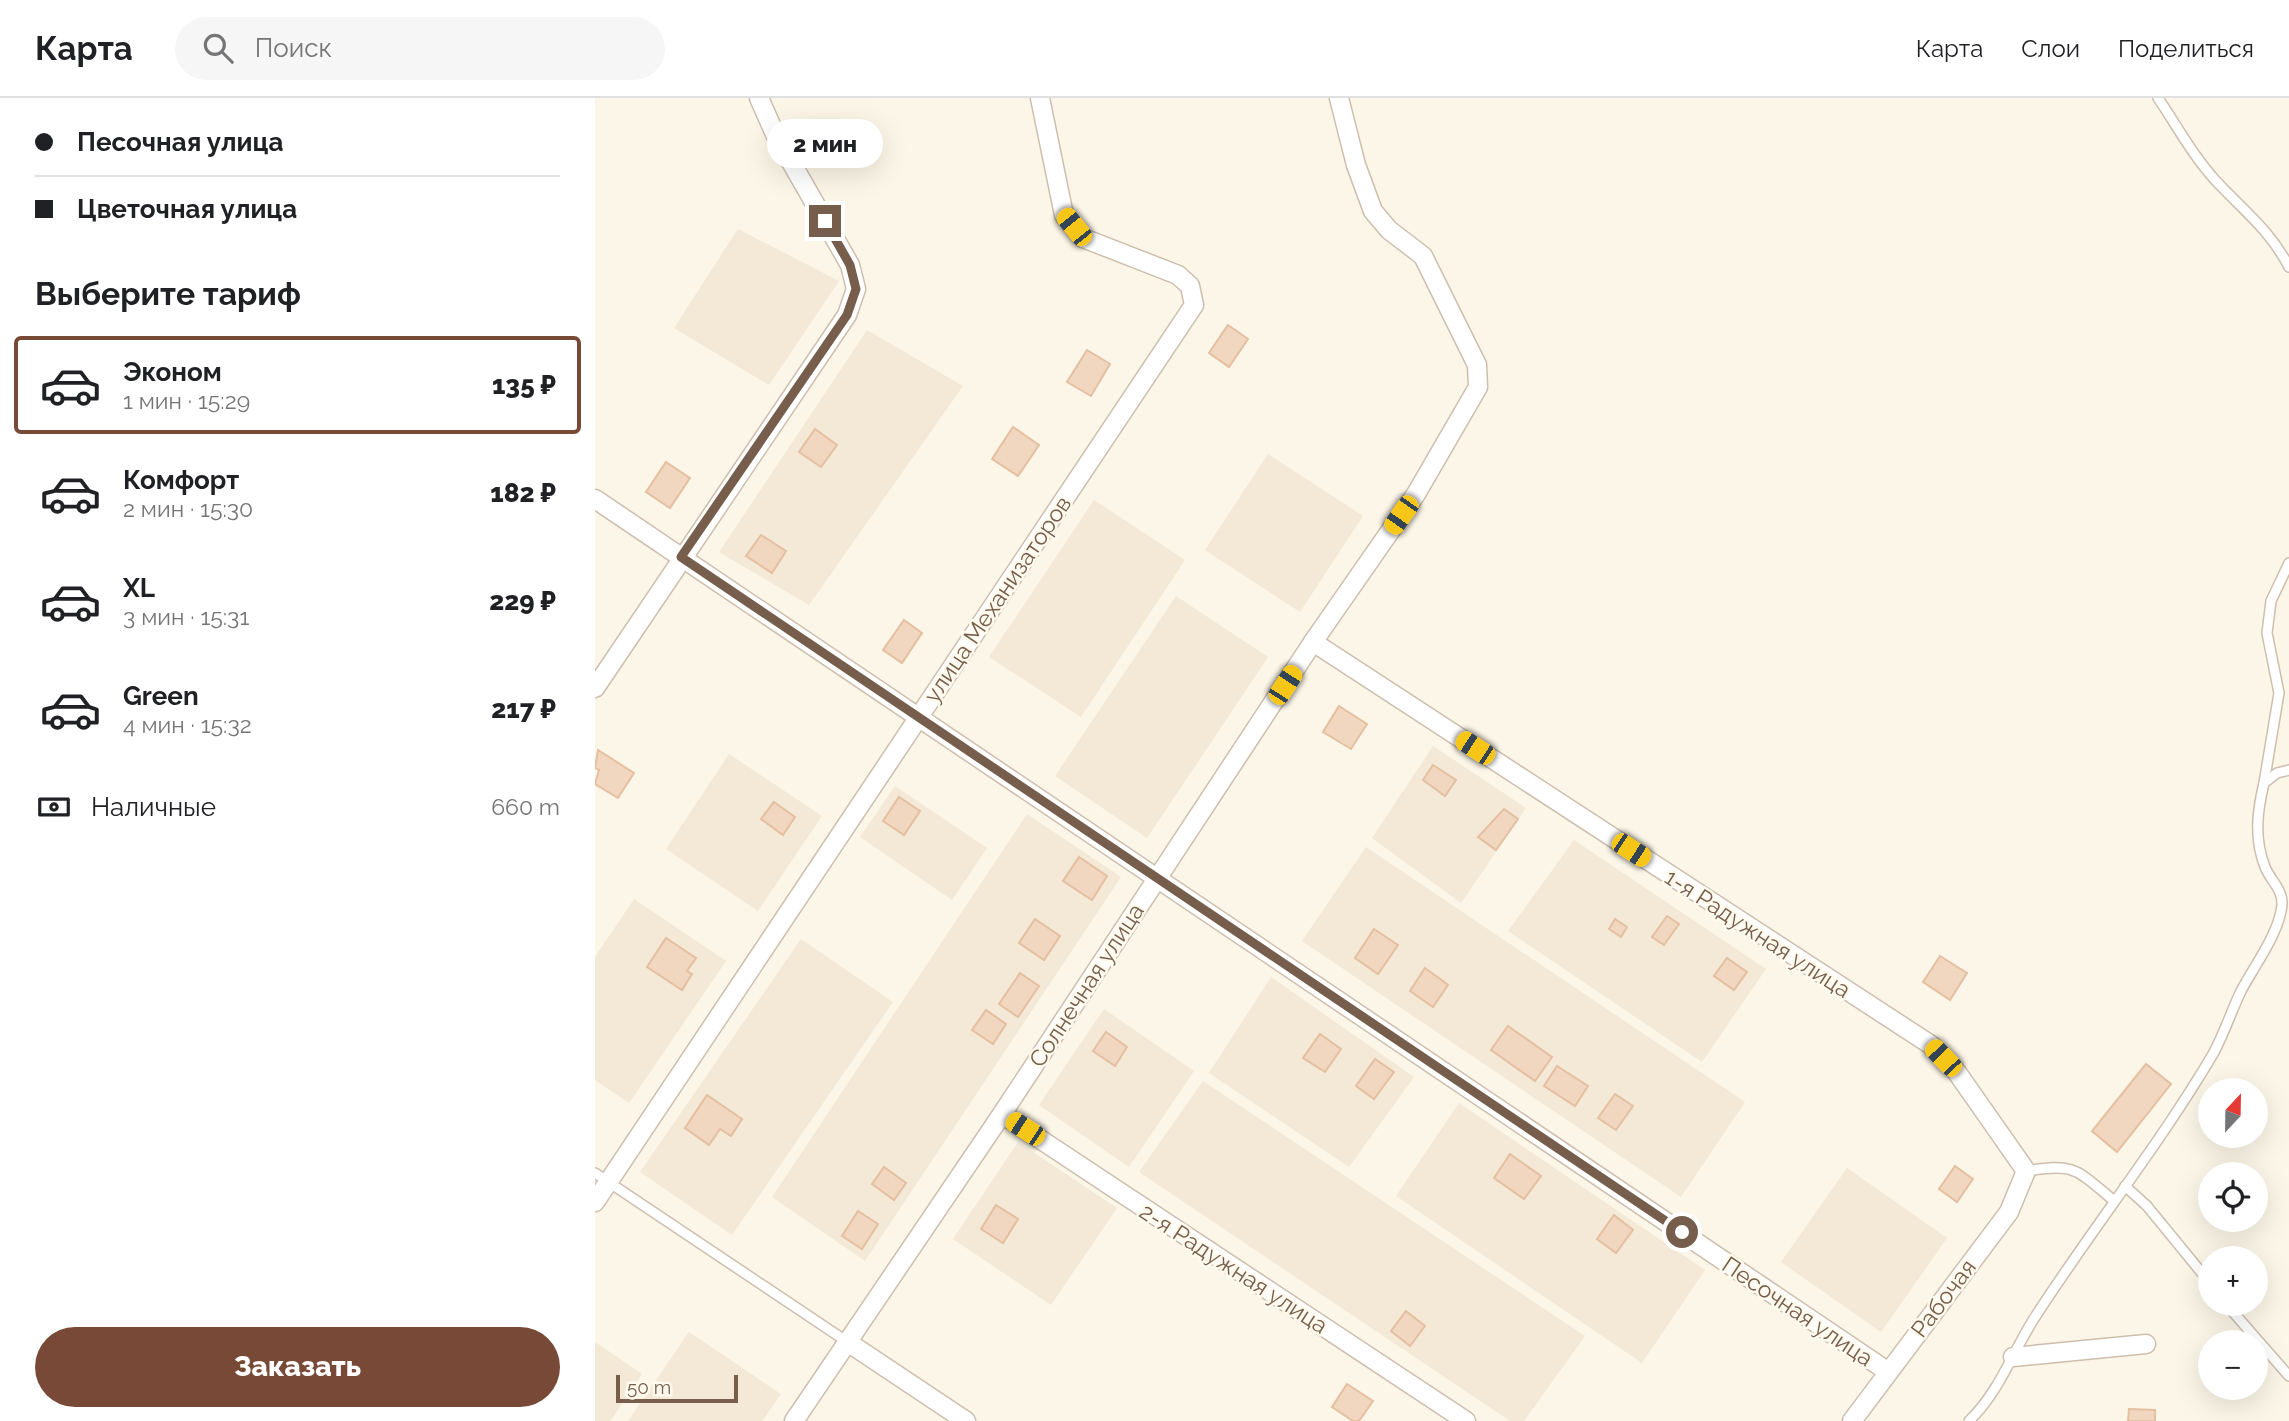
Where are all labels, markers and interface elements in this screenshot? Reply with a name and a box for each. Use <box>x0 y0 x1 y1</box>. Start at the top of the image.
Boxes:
search box <box>175 17 665 80</box>
text: Карта <box>35 29 133 68</box>
icon: search <box>199 29 237 67</box>
text: Поиск <box>255 33 332 63</box>
text: Карта <box>1916 34 1983 63</box>
text: Слои <box>2021 34 2080 63</box>
text: Поделиться <box>2118 34 2254 63</box>
callout: 2 мин <box>767 120 883 169</box>
text: Песочная улица <box>77 127 283 157</box>
text: 2 мин <box>793 130 857 157</box>
text: Цветочная улица <box>77 194 297 224</box>
car <box>1053 204 1096 250</box>
route end <box>809 205 841 237</box>
text: Выберите тариф <box>35 275 301 312</box>
icon: car <box>39 354 102 417</box>
text: Эконом <box>123 357 222 387</box>
text: 135 ₽ <box>492 370 556 400</box>
text: 1 мин · 15:29 <box>123 387 250 414</box>
icon: car <box>39 462 102 525</box>
text: Комфорт <box>123 465 239 495</box>
text: 182 ₽ <box>490 478 556 508</box>
street label: улица Механизаторов <box>918 491 1076 707</box>
car <box>1381 492 1422 538</box>
text: 2 мин · 15:30 <box>123 495 253 522</box>
icon: car <box>39 570 102 633</box>
text: XL <box>123 573 155 603</box>
text: 229 ₽ <box>489 586 556 616</box>
text: 3 мин · 15:31 <box>123 603 249 630</box>
car <box>1265 662 1306 708</box>
icon: car <box>39 678 102 741</box>
text: Green <box>123 681 199 711</box>
text: 217 ₽ <box>491 694 556 724</box>
text: 4 мин · 15:32 <box>123 711 252 738</box>
car <box>1452 728 1499 768</box>
icon: cash <box>35 788 73 826</box>
text: Наличные <box>91 792 216 822</box>
text: 660 m <box>491 793 560 820</box>
car <box>1608 830 1655 870</box>
street label: 1-я Радужная улица <box>1660 863 1856 1003</box>
street label: Солнечная улица <box>1023 898 1149 1072</box>
car <box>1921 1036 1966 1080</box>
north arrow <box>2198 1078 2268 1148</box>
map controls <box>2198 1078 2268 1400</box>
car <box>1002 1109 1049 1149</box>
button: locate <box>2198 1162 2268 1232</box>
street label: 2-я Радужная улица <box>1135 1197 1333 1339</box>
route start <box>1666 1216 1698 1248</box>
button: + <box>2198 1246 2268 1316</box>
street label: Песочная улица <box>1717 1251 1879 1371</box>
street label: Рабочая <box>1905 1254 1981 1342</box>
button: Заказать <box>35 1327 560 1407</box>
button: − <box>2198 1330 2268 1400</box>
scale bar <box>616 1372 739 1404</box>
text: 50 m <box>627 1376 671 1398</box>

